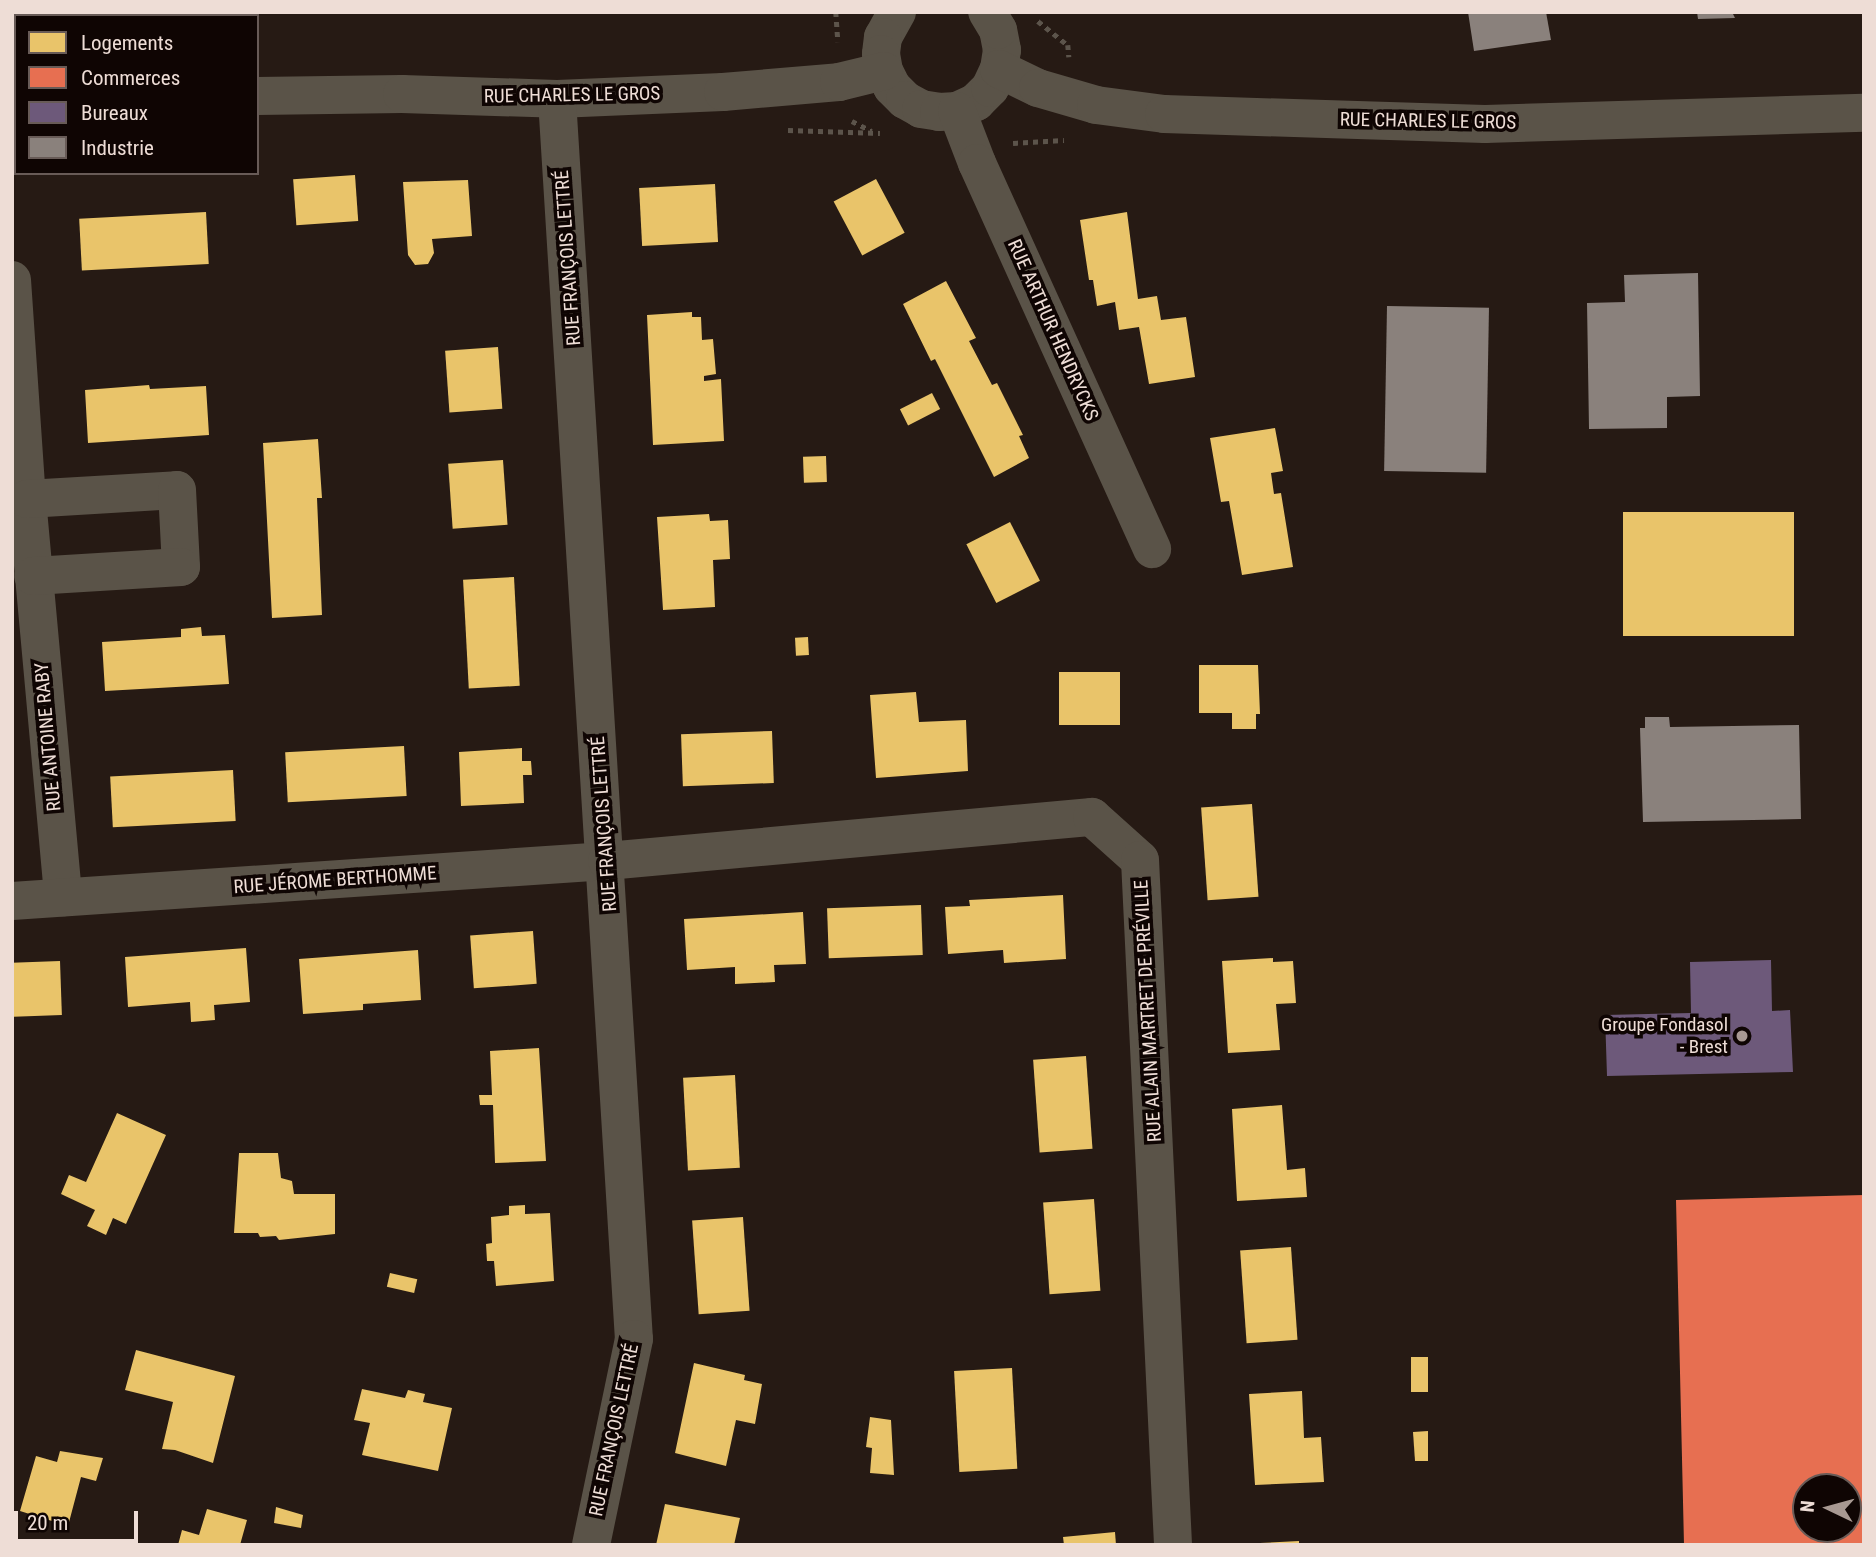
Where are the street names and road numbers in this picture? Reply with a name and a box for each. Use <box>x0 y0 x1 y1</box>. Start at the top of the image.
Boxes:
street label: RUE CHARLES LE GROS <box>484 82 660 108</box>
street label: RUE CHARLES LE GROS <box>1340 108 1516 134</box>
street label: RUE FRANÇOIS LETTRÉ <box>550 170 586 346</box>
street label: RUE ARTHUR HENDRYCKS <box>1003 236 1103 424</box>
street label: RUE ANTOINE RABY <box>30 662 66 812</box>
street label: RUE FRANÇOIS LETTRÉ <box>586 736 622 912</box>
street label: RUE JÉROME BERTHOMME <box>233 862 437 898</box>
street label: RUE ALAIN MARTRET DE PRÉVILLE <box>1130 879 1166 1143</box>
street label: RUE FRANÇOIS LETTRÉ <box>585 1342 643 1518</box>

